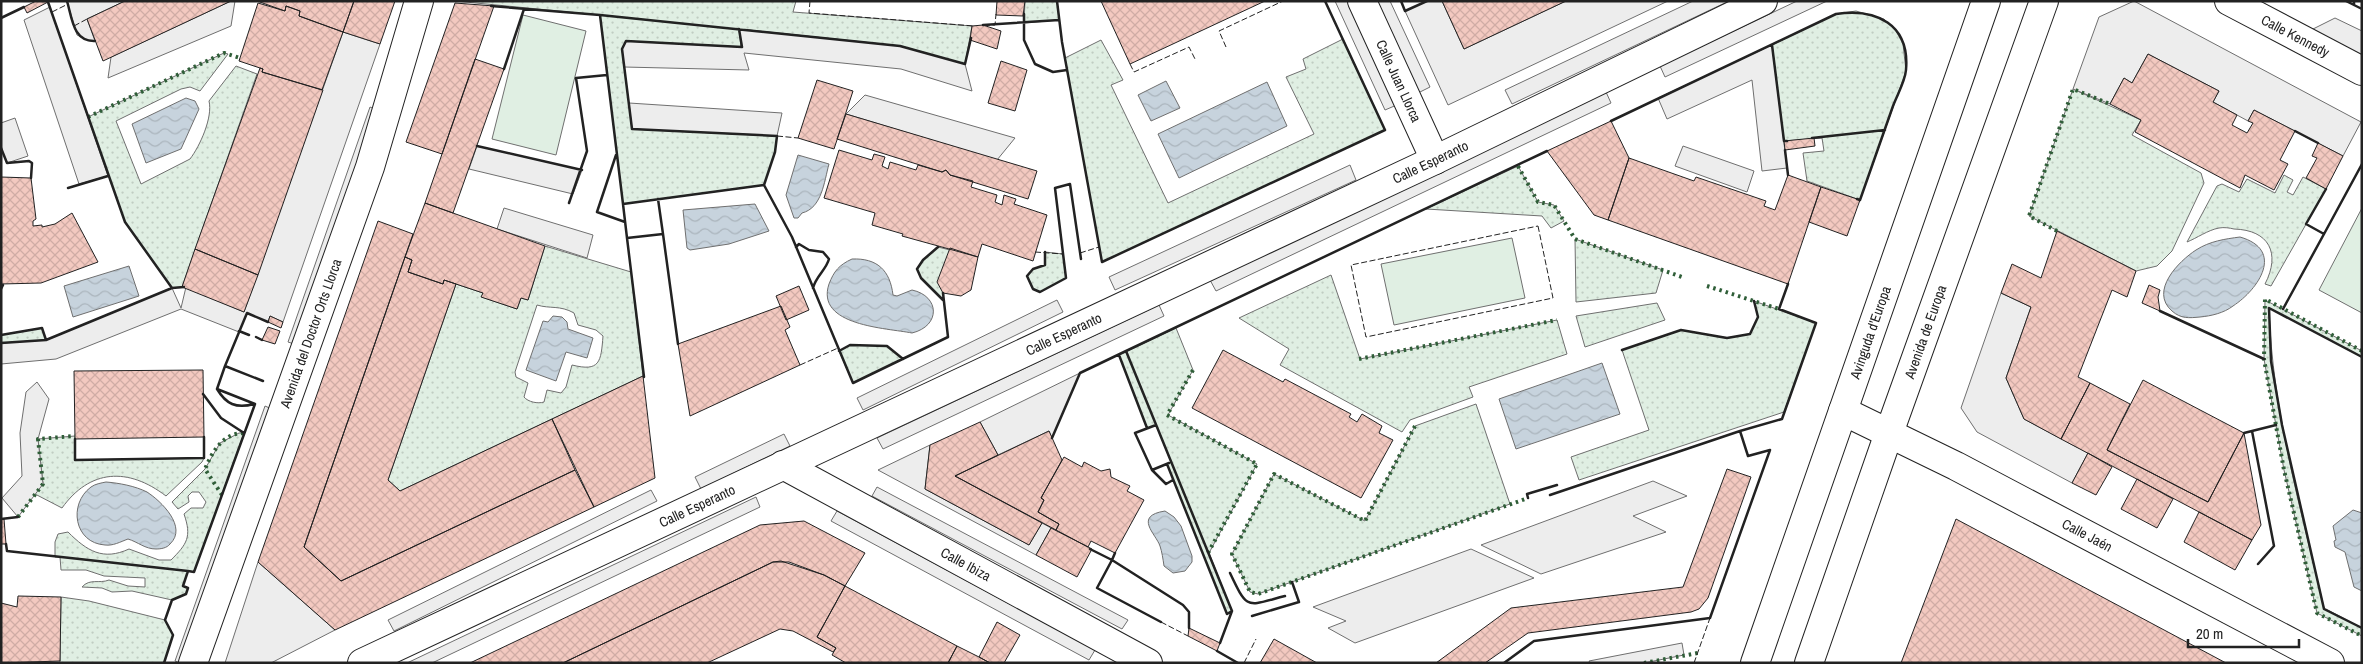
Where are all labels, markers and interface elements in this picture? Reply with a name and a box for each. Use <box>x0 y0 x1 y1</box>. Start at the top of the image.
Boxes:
street label: Calle Kennedy <box>2258 11 2333 61</box>
street label: Calle Juan Llorca <box>1372 37 1426 126</box>
street label: Calle Esperanto <box>1390 136 1471 188</box>
street label: Avenida del Doctor Orts Llorca <box>275 256 346 411</box>
street label: Avenida de Europa <box>1900 282 1951 382</box>
street label: Avinguda d'Europa <box>1845 283 1895 382</box>
street label: Calle Esperanto <box>1023 309 1105 360</box>
street label: Calle Esperanto <box>656 480 738 531</box>
street label: Calle Jaén <box>2059 515 2115 556</box>
street label: Calle Ibiza <box>938 543 995 585</box>
scale bar <box>2188 616 2299 648</box>
text: 20 m <box>2196 623 2223 644</box>

